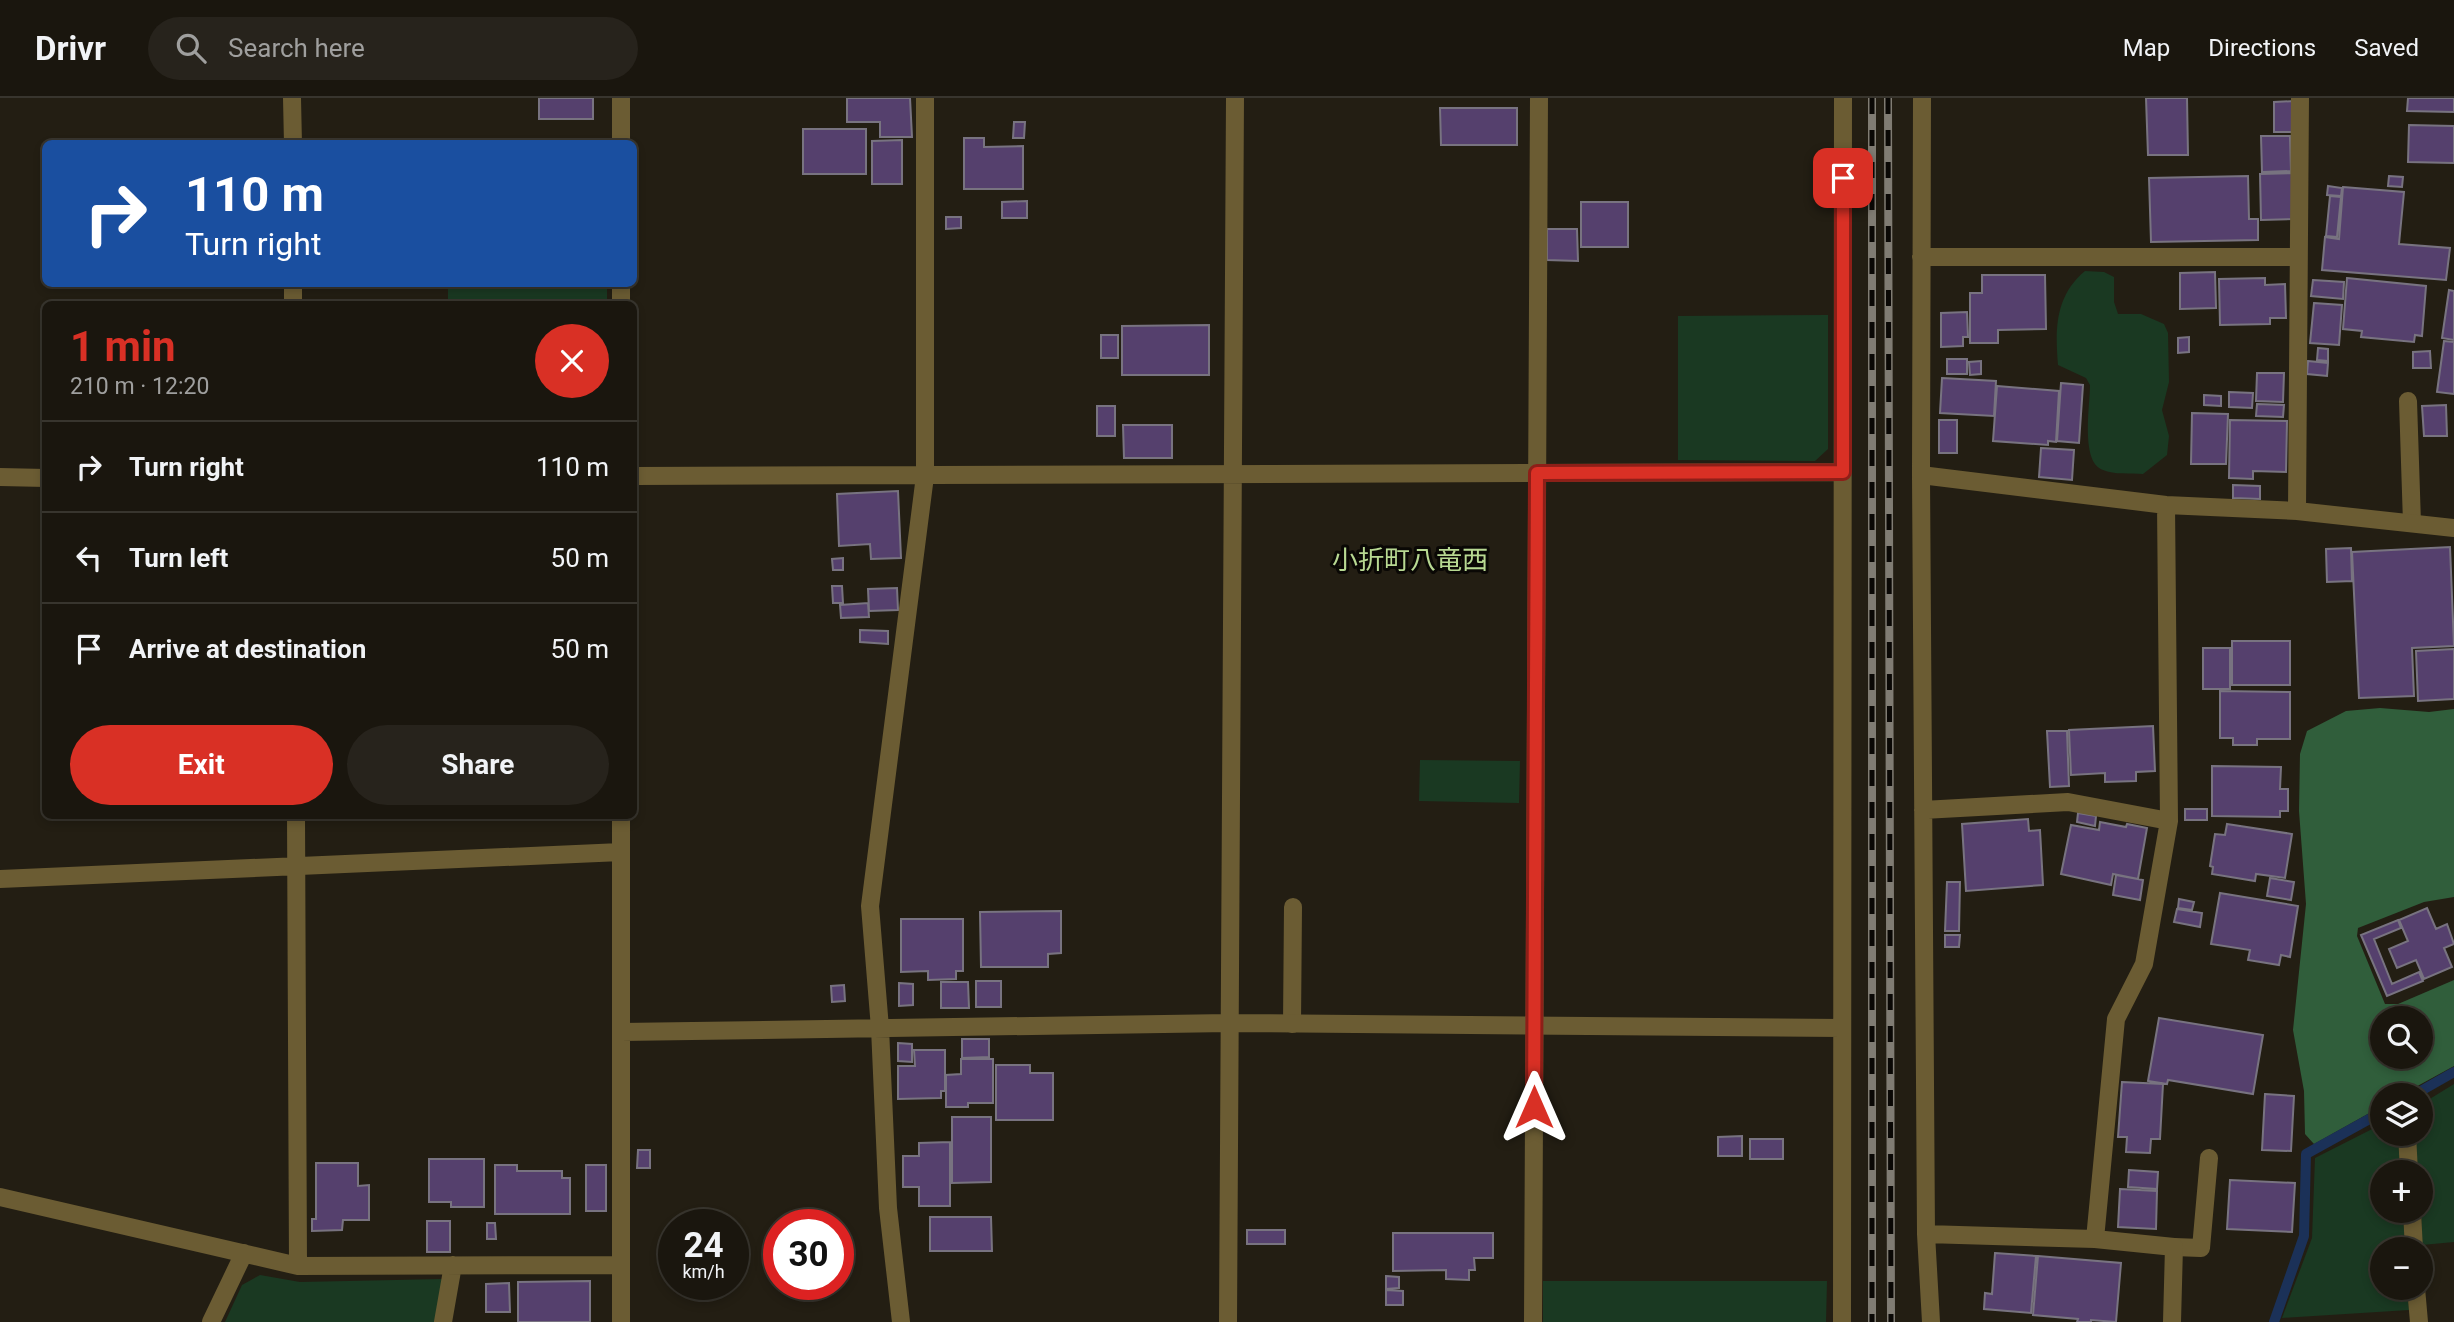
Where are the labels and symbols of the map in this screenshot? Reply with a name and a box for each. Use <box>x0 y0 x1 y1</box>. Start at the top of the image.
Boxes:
pin <box>1813 148 1873 208</box>
district label: 小折町八竜西 <box>1332 545 1488 575</box>
position arrow <box>1497 1070 1571 1144</box>
speed limit sign: 30 <box>763 1209 854 1300</box>

